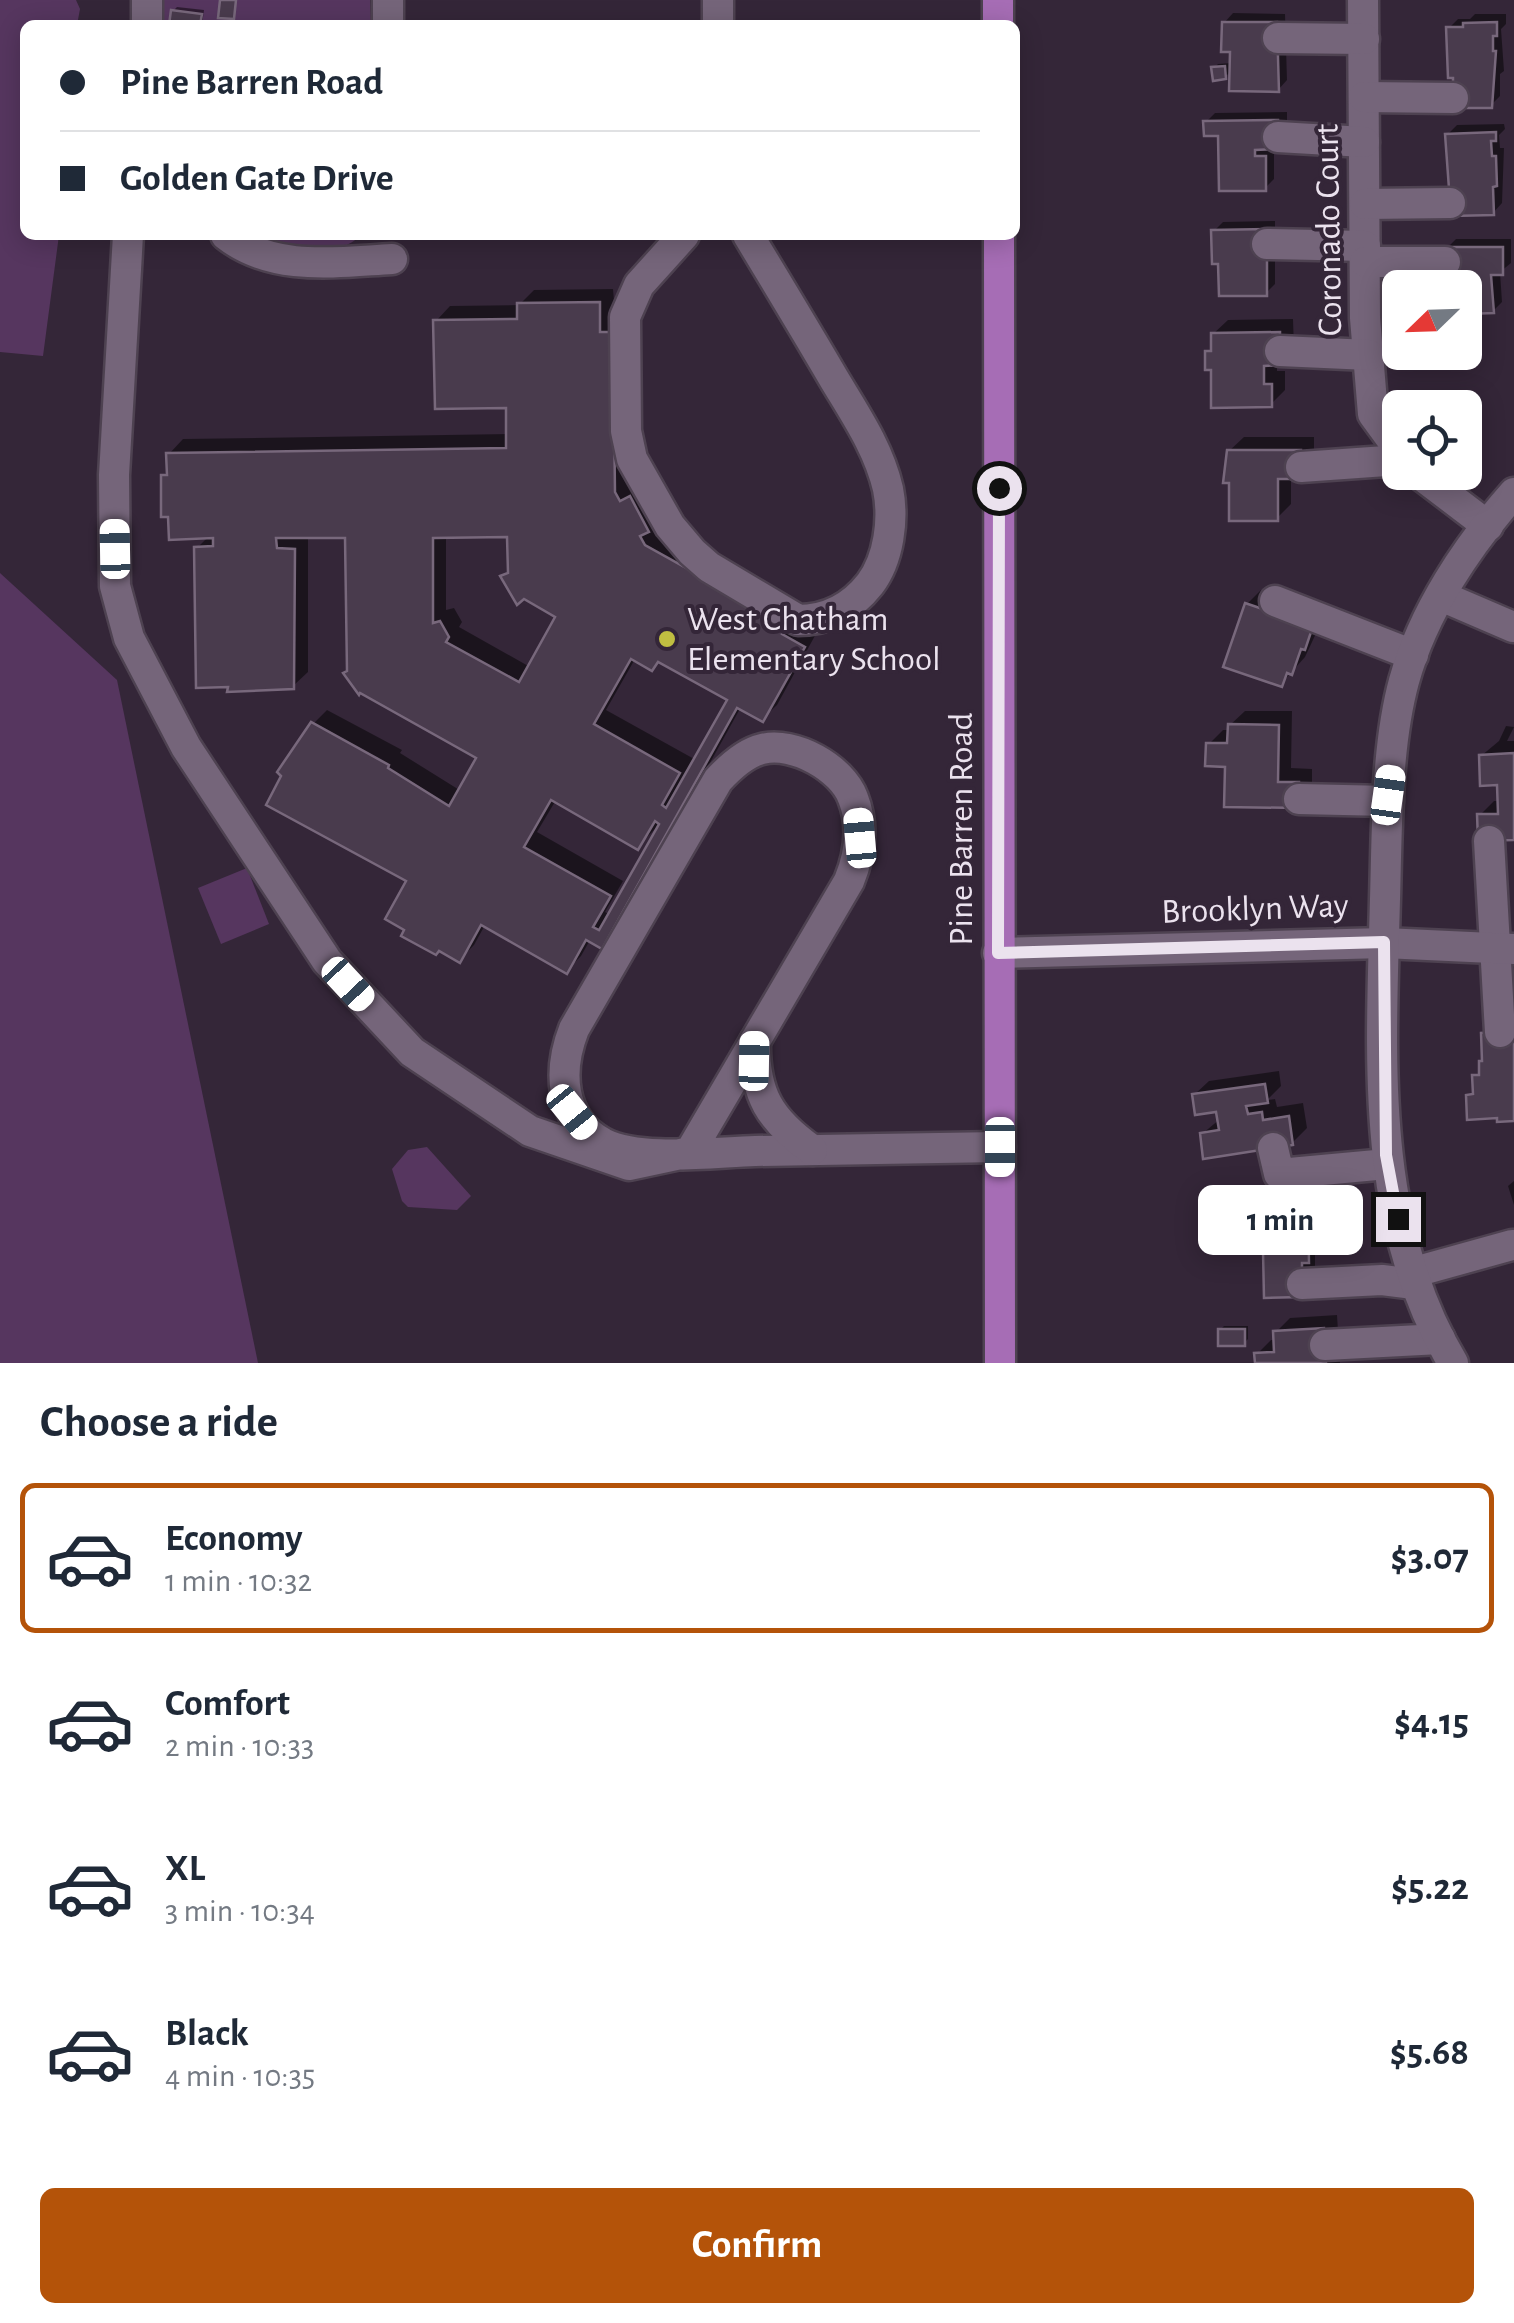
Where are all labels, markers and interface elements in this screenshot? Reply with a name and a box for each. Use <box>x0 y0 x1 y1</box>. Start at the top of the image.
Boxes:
text: Pine Barren Road <box>120 64 383 102</box>
street label: Coronado Court <box>1310 124 1348 336</box>
text: Golden Gate Drive <box>120 160 394 198</box>
north arrow <box>1382 270 1482 370</box>
map controls <box>1382 270 1482 490</box>
button: locate <box>1382 390 1482 490</box>
route start <box>977 466 1022 511</box>
car <box>99 519 131 579</box>
place label: West Chatham Elementary School <box>687 602 941 677</box>
marker: West Chatham Elementary School <box>656 628 678 650</box>
street label: Pine Barren Road <box>944 712 979 946</box>
car <box>1369 763 1407 827</box>
car <box>842 807 878 869</box>
street label: Brooklyn Way <box>1161 888 1349 930</box>
car <box>317 952 379 1016</box>
car <box>738 1031 770 1091</box>
car <box>541 1079 603 1145</box>
car <box>985 1117 1015 1177</box>
callout: 1 min <box>1198 1184 1363 1254</box>
route end <box>1376 1197 1421 1242</box>
text: 1 min <box>1247 1204 1314 1236</box>
text: Choose a ride <box>40 1400 278 1445</box>
icon: car <box>45 1513 135 1603</box>
text: Economy <box>165 1520 303 1558</box>
text: $3.07 <box>1391 1539 1469 1577</box>
text: 1 min · 10:32 <box>165 1565 312 1597</box>
icon: car <box>45 1678 135 1768</box>
text: Comfort <box>165 1685 290 1723</box>
text: $4.15 <box>1394 1704 1469 1742</box>
text: 2 min · 10:33 <box>165 1730 314 1762</box>
icon: car <box>45 1843 135 1933</box>
text: XL <box>165 1850 205 1888</box>
text: $5.22 <box>1391 1869 1469 1907</box>
text: 3 min · 10:34 <box>165 1895 315 1927</box>
icon: car <box>45 2008 135 2098</box>
text: Black <box>165 2015 249 2053</box>
text: $5.68 <box>1390 2034 1469 2072</box>
text: 4 min · 10:35 <box>165 2060 315 2092</box>
button: Confirm <box>40 2188 1474 2303</box>

